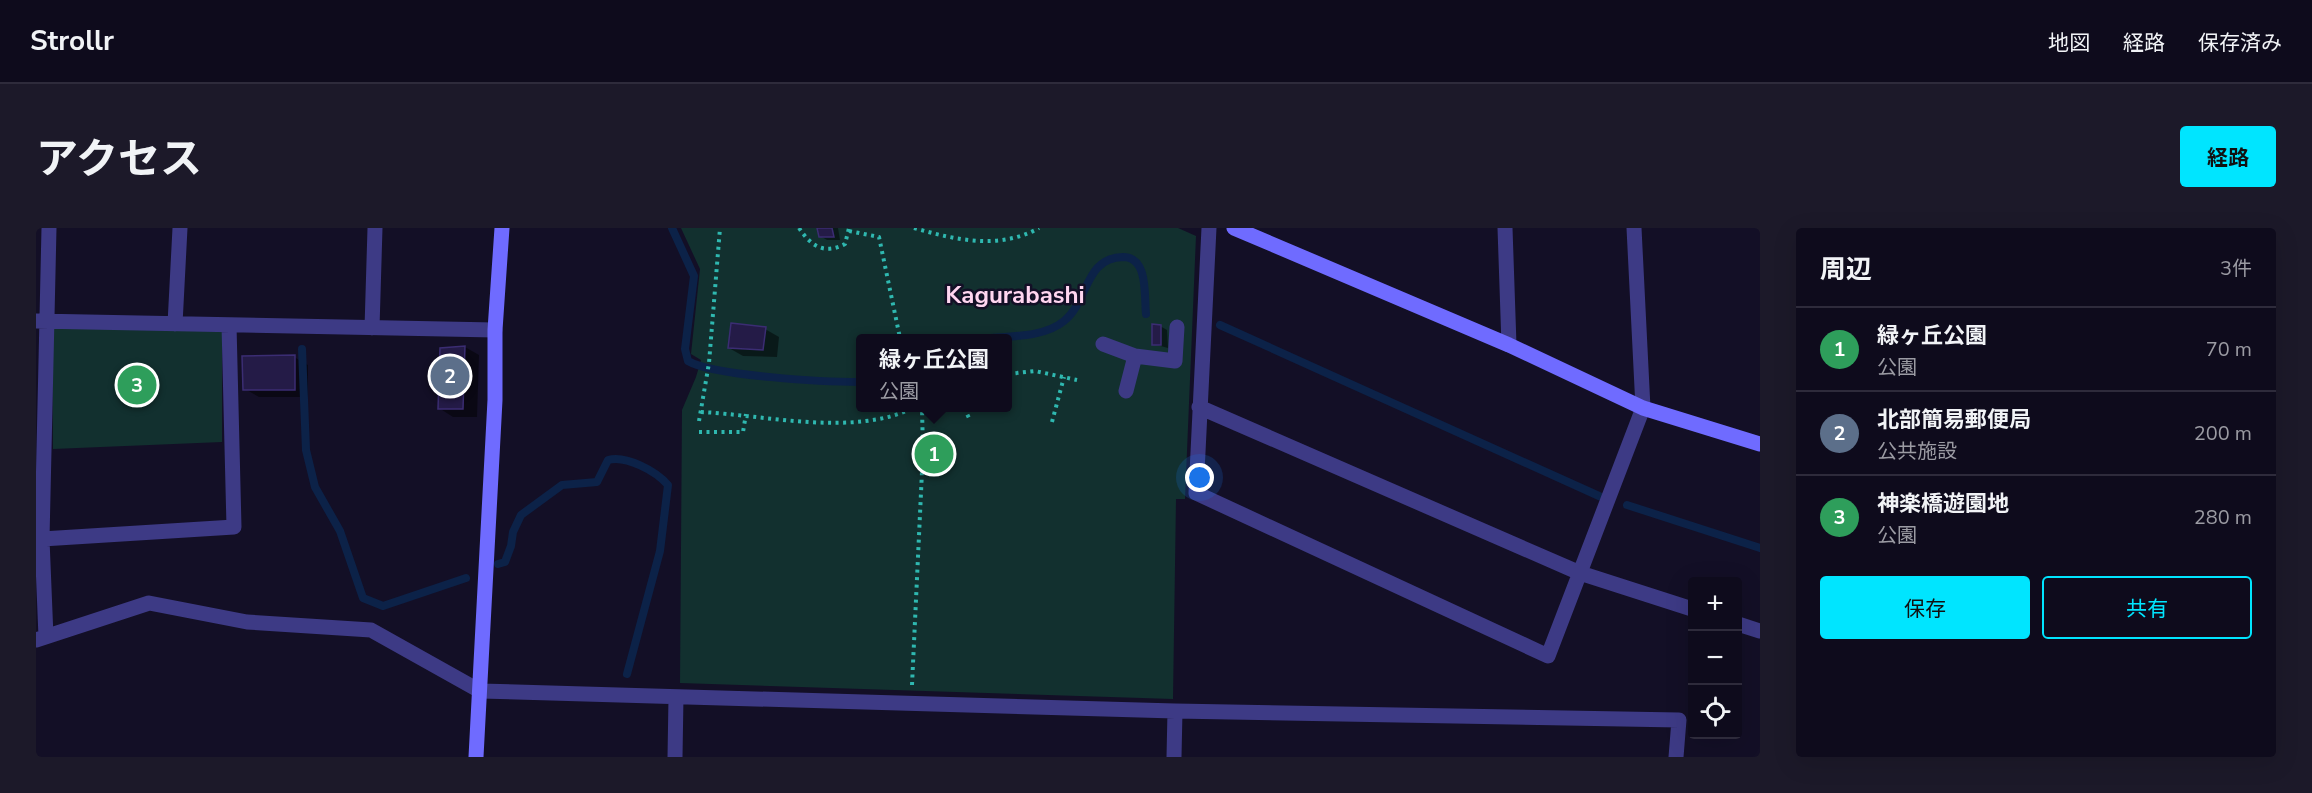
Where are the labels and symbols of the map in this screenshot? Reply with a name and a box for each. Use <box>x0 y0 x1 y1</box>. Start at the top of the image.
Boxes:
district label: Kagurabashi <box>945 279 1085 311</box>
pin: 2 <box>430 354 470 398</box>
pin: 3 <box>118 362 156 408</box>
pin: 1 <box>914 432 954 476</box>
your location <box>1185 463 1214 492</box>

